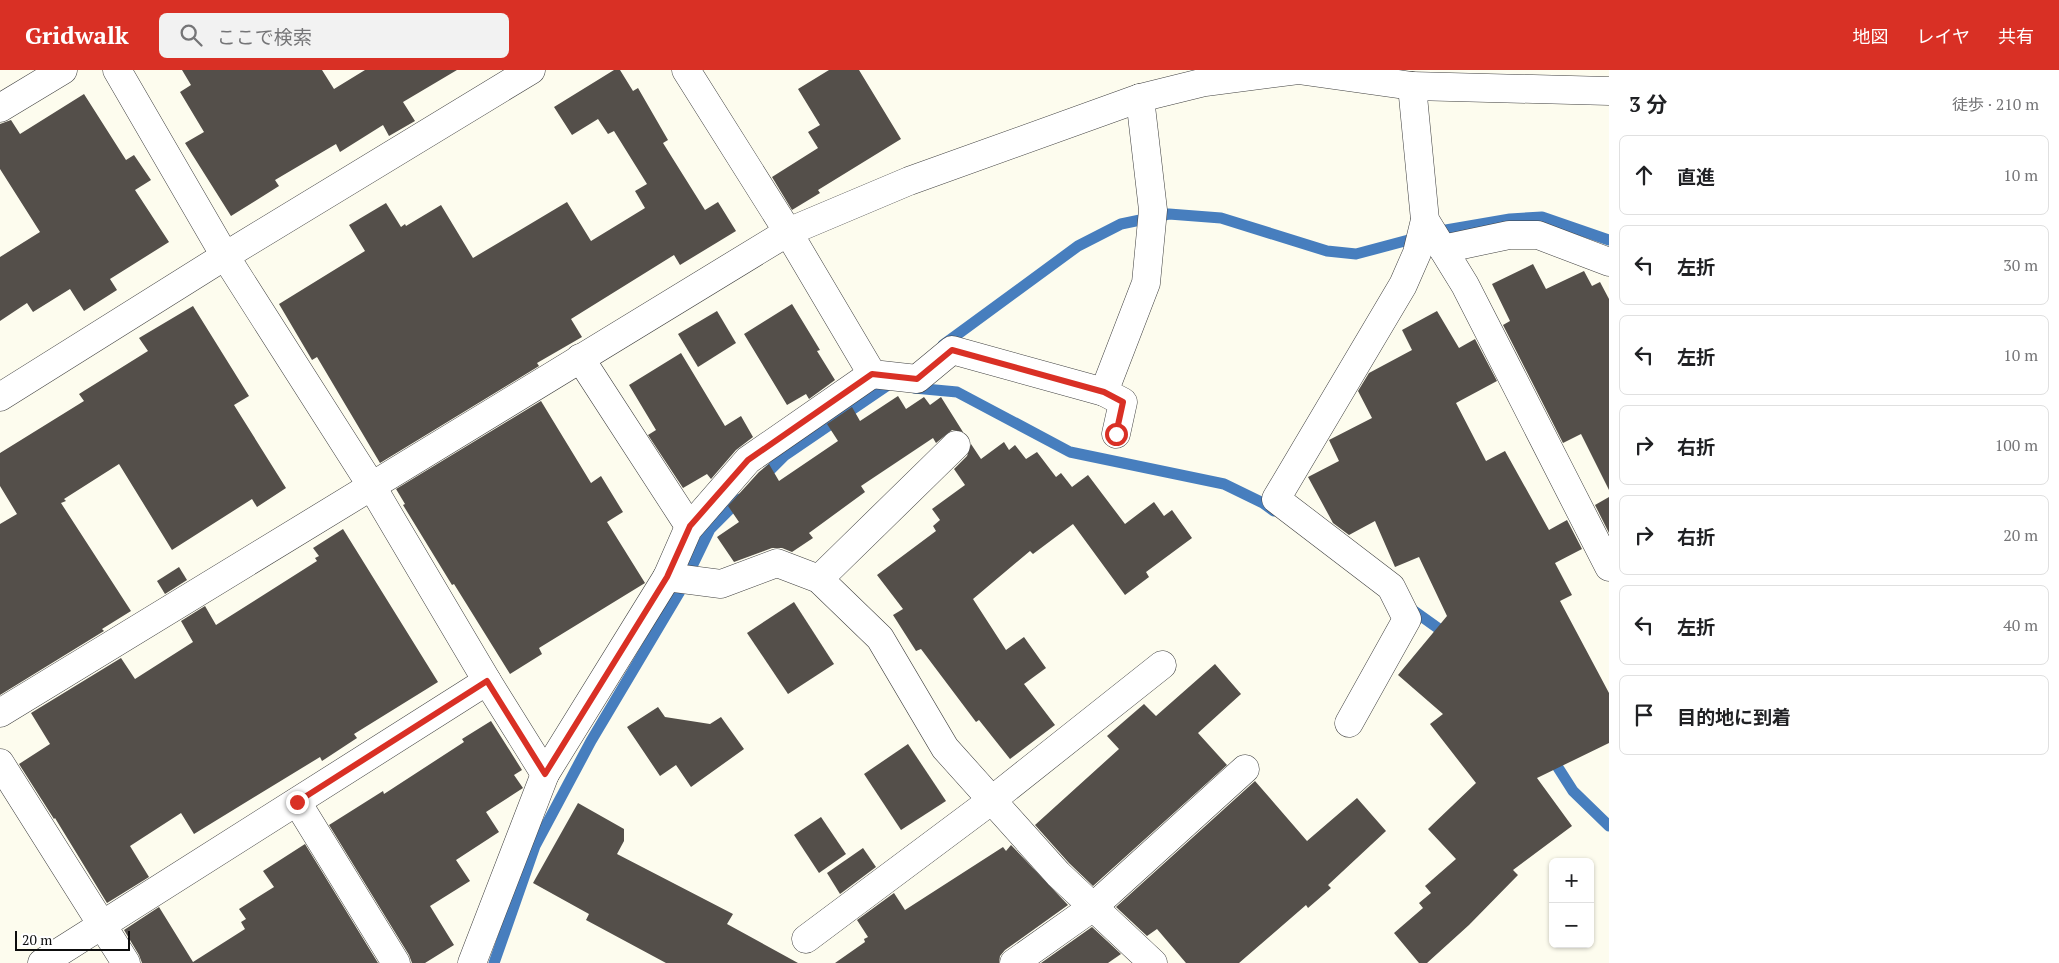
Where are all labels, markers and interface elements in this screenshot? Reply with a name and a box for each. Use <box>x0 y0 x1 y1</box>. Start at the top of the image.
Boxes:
search box <box>159 13 509 58</box>
text: Gridwalk <box>25 19 129 51</box>
icon: search <box>177 21 205 49</box>
text: ここで検索 <box>217 24 312 49</box>
text: 地図 <box>1853 24 1889 48</box>
text: レイヤ <box>1917 24 1970 48</box>
text: 共有 <box>1998 24 2034 48</box>
text: 3 分 <box>1629 90 1668 118</box>
text: 徒歩 · 210 m <box>1952 93 2039 115</box>
icon: ahead <box>1630 161 1658 189</box>
text: 直進 <box>1677 164 1715 189</box>
text: 10 m <box>2003 164 2038 186</box>
icon: left <box>1630 251 1658 279</box>
text: 左折 <box>1677 254 1715 279</box>
text: 30 m <box>2003 254 2038 276</box>
icon: left <box>1630 341 1658 369</box>
text: 左折 <box>1677 344 1715 369</box>
text: 10 m <box>2003 344 2038 366</box>
route start <box>1105 423 1128 446</box>
icon: right <box>1630 431 1658 459</box>
text: 右折 <box>1677 434 1715 459</box>
text: 100 m <box>1995 434 2038 456</box>
icon: right <box>1630 521 1658 549</box>
text: 右折 <box>1677 524 1715 549</box>
text: 20 m <box>2003 524 2038 546</box>
icon: left <box>1630 611 1658 639</box>
text: 左折 <box>1677 614 1715 639</box>
text: 40 m <box>2003 614 2038 636</box>
icon: arrive <box>1630 701 1658 729</box>
text: 目的地に到着 <box>1677 704 1791 729</box>
route end <box>286 791 309 814</box>
map controls <box>1549 858 1594 948</box>
button: + <box>1549 858 1594 903</box>
button: − <box>1549 903 1594 948</box>
scale bar <box>15 928 130 951</box>
text: 20 m <box>22 930 52 949</box>

